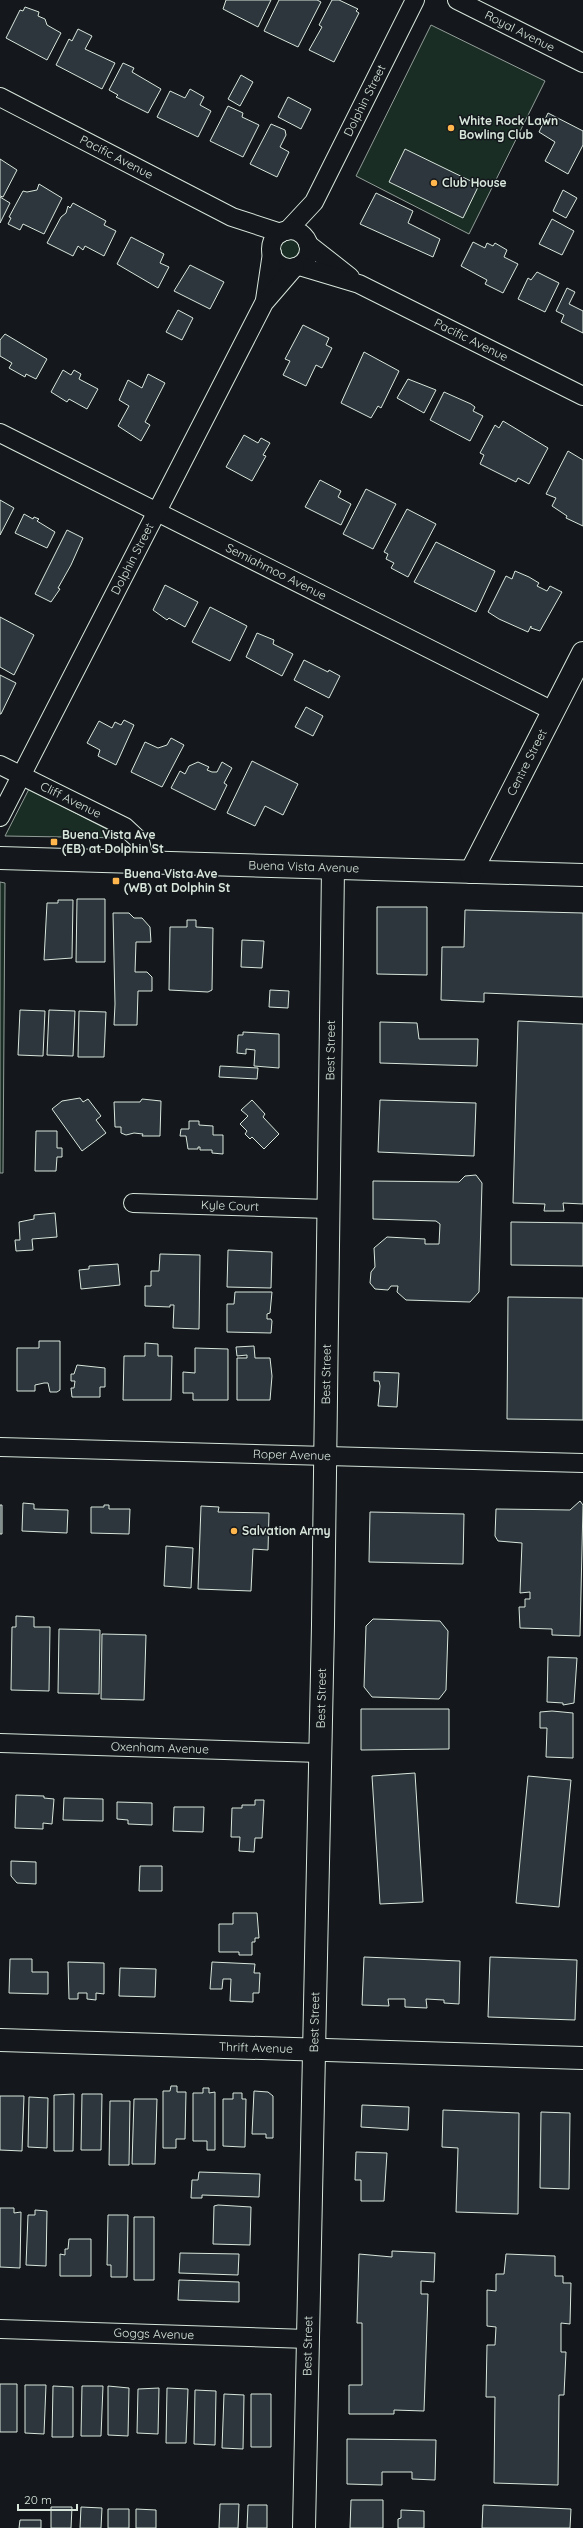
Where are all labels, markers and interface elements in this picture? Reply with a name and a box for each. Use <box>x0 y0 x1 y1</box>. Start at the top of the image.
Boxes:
street label: Royal Avenue <box>482 7 558 55</box>
street label: Dolphin Street <box>340 62 389 139</box>
place label: White Rock Lawn Bowling Club <box>459 113 558 142</box>
marker: White Rock Lawn Bowling Club <box>446 123 456 133</box>
street label: Pacific Avenue <box>77 132 156 182</box>
place label: Club House <box>442 175 507 190</box>
marker: Club House <box>429 178 439 188</box>
street label: Pacific Avenue <box>432 315 511 364</box>
street label: Dolphin Street <box>107 520 157 597</box>
street label: Semiahmoo Avenue <box>223 540 329 603</box>
street label: Centre Street <box>503 726 550 798</box>
street label: Cliff Avenue <box>38 778 104 821</box>
place label: Buena Vista Ave (EB) at Dolphin St <box>62 827 164 856</box>
marker: Buena Vista Ave (EB) at Dolphin St <box>49 837 59 847</box>
street label: Buena Vista Avenue <box>248 857 360 875</box>
place label: Buena Vista Ave (WB) at Dolphin St <box>124 866 230 895</box>
marker: Buena Vista Ave (WB) at Dolphin St <box>111 876 121 886</box>
street label: Best Street <box>322 1020 338 1081</box>
street label: Kyle Court <box>201 1197 259 1214</box>
street label: Best Street <box>318 1344 334 1405</box>
street label: Roper Avenue <box>253 1446 331 1463</box>
place label: Salvation Army <box>242 1523 331 1538</box>
marker: Salvation Army <box>229 1526 239 1536</box>
street label: Best Street <box>313 1668 329 1729</box>
street label: Oxenham Avenue <box>111 1738 209 1757</box>
street label: Best Street <box>306 1992 322 2052</box>
street label: Thrift Avenue <box>219 2039 293 2056</box>
street label: Best Street <box>299 2316 315 2376</box>
street label: Goggs Avenue <box>113 2325 195 2342</box>
scale bar <box>18 2486 77 2512</box>
text: 20 m <box>24 2492 52 2507</box>

